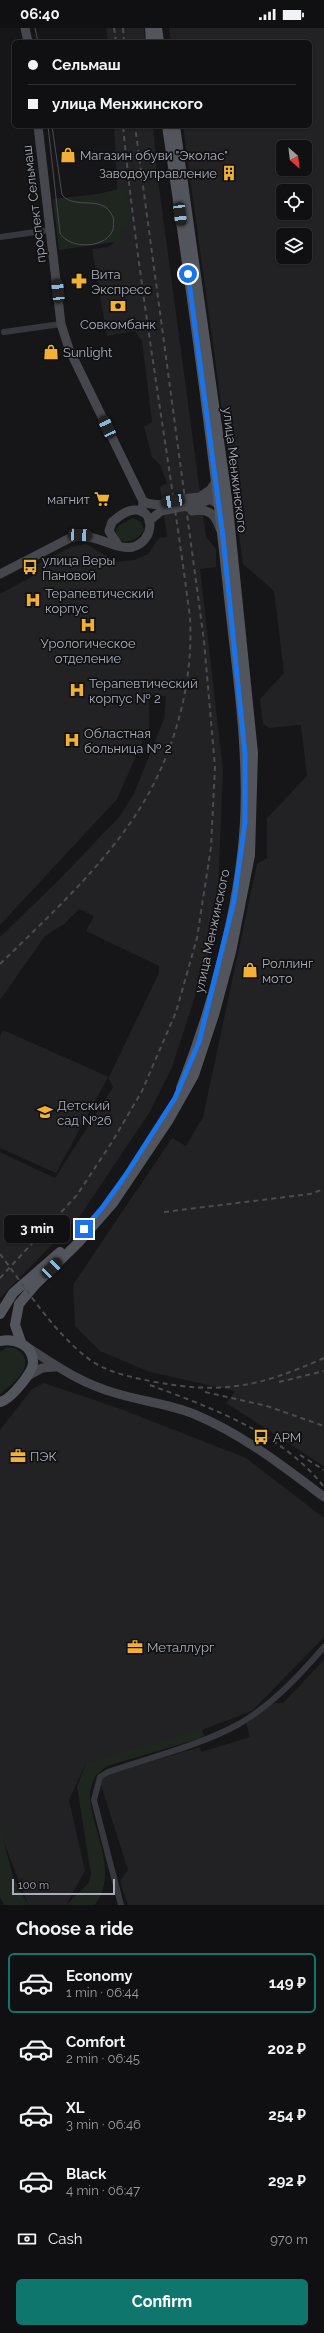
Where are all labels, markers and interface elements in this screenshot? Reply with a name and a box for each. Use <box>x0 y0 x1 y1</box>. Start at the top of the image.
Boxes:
text: 06:40 <box>20 5 60 23</box>
text: Сельмаш <box>52 56 121 74</box>
text: улица Менжинского <box>52 95 203 113</box>
north arrow <box>276 140 312 176</box>
map controls <box>276 140 312 264</box>
street label: проспект Сельмаш <box>19 144 49 264</box>
shop icon: Магазин обуви "Эколас" <box>59 146 77 164</box>
place label: Магазин обуви "Эколас" <box>80 148 228 163</box>
building icon: Заводоуправление <box>220 164 238 182</box>
place label: Заводоуправление <box>99 166 217 181</box>
button: locate <box>276 184 312 220</box>
car <box>173 201 187 227</box>
button: layers <box>276 228 312 264</box>
route start <box>179 265 197 283</box>
place label: Вита Экспресс <box>91 267 151 297</box>
pharmacy icon: Вита Экспресс <box>70 272 88 290</box>
car <box>51 278 65 304</box>
bank icon: Совкомбанк <box>109 297 127 315</box>
place label: Совкомбанк <box>80 317 156 332</box>
shop icon: Sunlight <box>42 343 60 361</box>
place label: Sunlight <box>63 345 113 360</box>
street label: улица Менжинского <box>220 406 250 534</box>
car <box>96 414 118 440</box>
supermarket icon: магнит <box>93 490 111 508</box>
place label: магнит <box>47 492 90 507</box>
car <box>160 493 186 509</box>
car <box>68 528 92 542</box>
place label: улица Веры Пановой <box>42 553 115 583</box>
bus stop icon: улица Веры Пановой <box>21 558 39 576</box>
place label: Терапевтический корпус <box>45 586 154 616</box>
hospital icon: Терапевтический корпус <box>24 591 42 609</box>
hospital icon: Урологическое отделение <box>79 616 97 634</box>
place label: Урологическое отделение <box>40 636 136 666</box>
place label: Терапевтический корпус № 2 <box>89 676 198 706</box>
hospital icon: Терапевтический корпус № 2 <box>68 681 86 699</box>
place label: Областная больница № 2 <box>84 726 172 756</box>
hospital icon: Областная больница № 2 <box>63 731 81 749</box>
street label: улица Менжинского <box>192 867 233 994</box>
place label: Роллинг мото <box>262 956 313 986</box>
shop icon: Роллинг мото <box>241 961 259 979</box>
place label: Детский сад №26 <box>57 1098 112 1128</box>
school or university icon: Детский сад №26 <box>36 1103 54 1121</box>
callout: 3 min <box>4 1215 70 1243</box>
route end <box>75 1220 93 1238</box>
text: 3 min <box>20 1221 54 1236</box>
car <box>39 1255 65 1281</box>
bus stop icon: АРМ <box>252 1428 270 1446</box>
place label: АРМ <box>273 1430 301 1445</box>
office icon: ПЭК <box>9 1447 27 1465</box>
place label: ПЭК <box>30 1449 57 1464</box>
office icon: Металлург <box>126 1638 144 1656</box>
place label: Металлург <box>147 1640 214 1655</box>
scale bar <box>12 1877 115 1896</box>
text: 100 m <box>18 1879 49 1892</box>
text: Choose a ride <box>16 1918 134 1939</box>
icon: car <box>18 1965 54 2001</box>
text: Economy <box>66 1967 133 1985</box>
text: 149 ₽ <box>269 1974 306 1992</box>
text: 1 min · 06:44 <box>66 1985 139 2000</box>
icon: car <box>18 2031 54 2067</box>
text: Comfort <box>66 2033 125 2051</box>
text: 202 ₽ <box>268 2040 306 2058</box>
text: 2 min · 06:45 <box>66 2051 140 2066</box>
icon: car <box>18 2097 54 2133</box>
text: XL <box>66 2099 84 2117</box>
text: 254 ₽ <box>268 2106 306 2124</box>
text: 3 min · 06:46 <box>66 2117 141 2132</box>
icon: car <box>18 2163 54 2199</box>
text: Black <box>66 2165 106 2183</box>
text: 292 ₽ <box>268 2172 306 2190</box>
text: 4 min · 06:47 <box>66 2183 140 2198</box>
icon: cash <box>16 2228 38 2250</box>
text: Cash <box>48 2230 82 2248</box>
text: 970 m <box>270 2232 308 2247</box>
button: Confirm <box>16 2279 308 2325</box>

